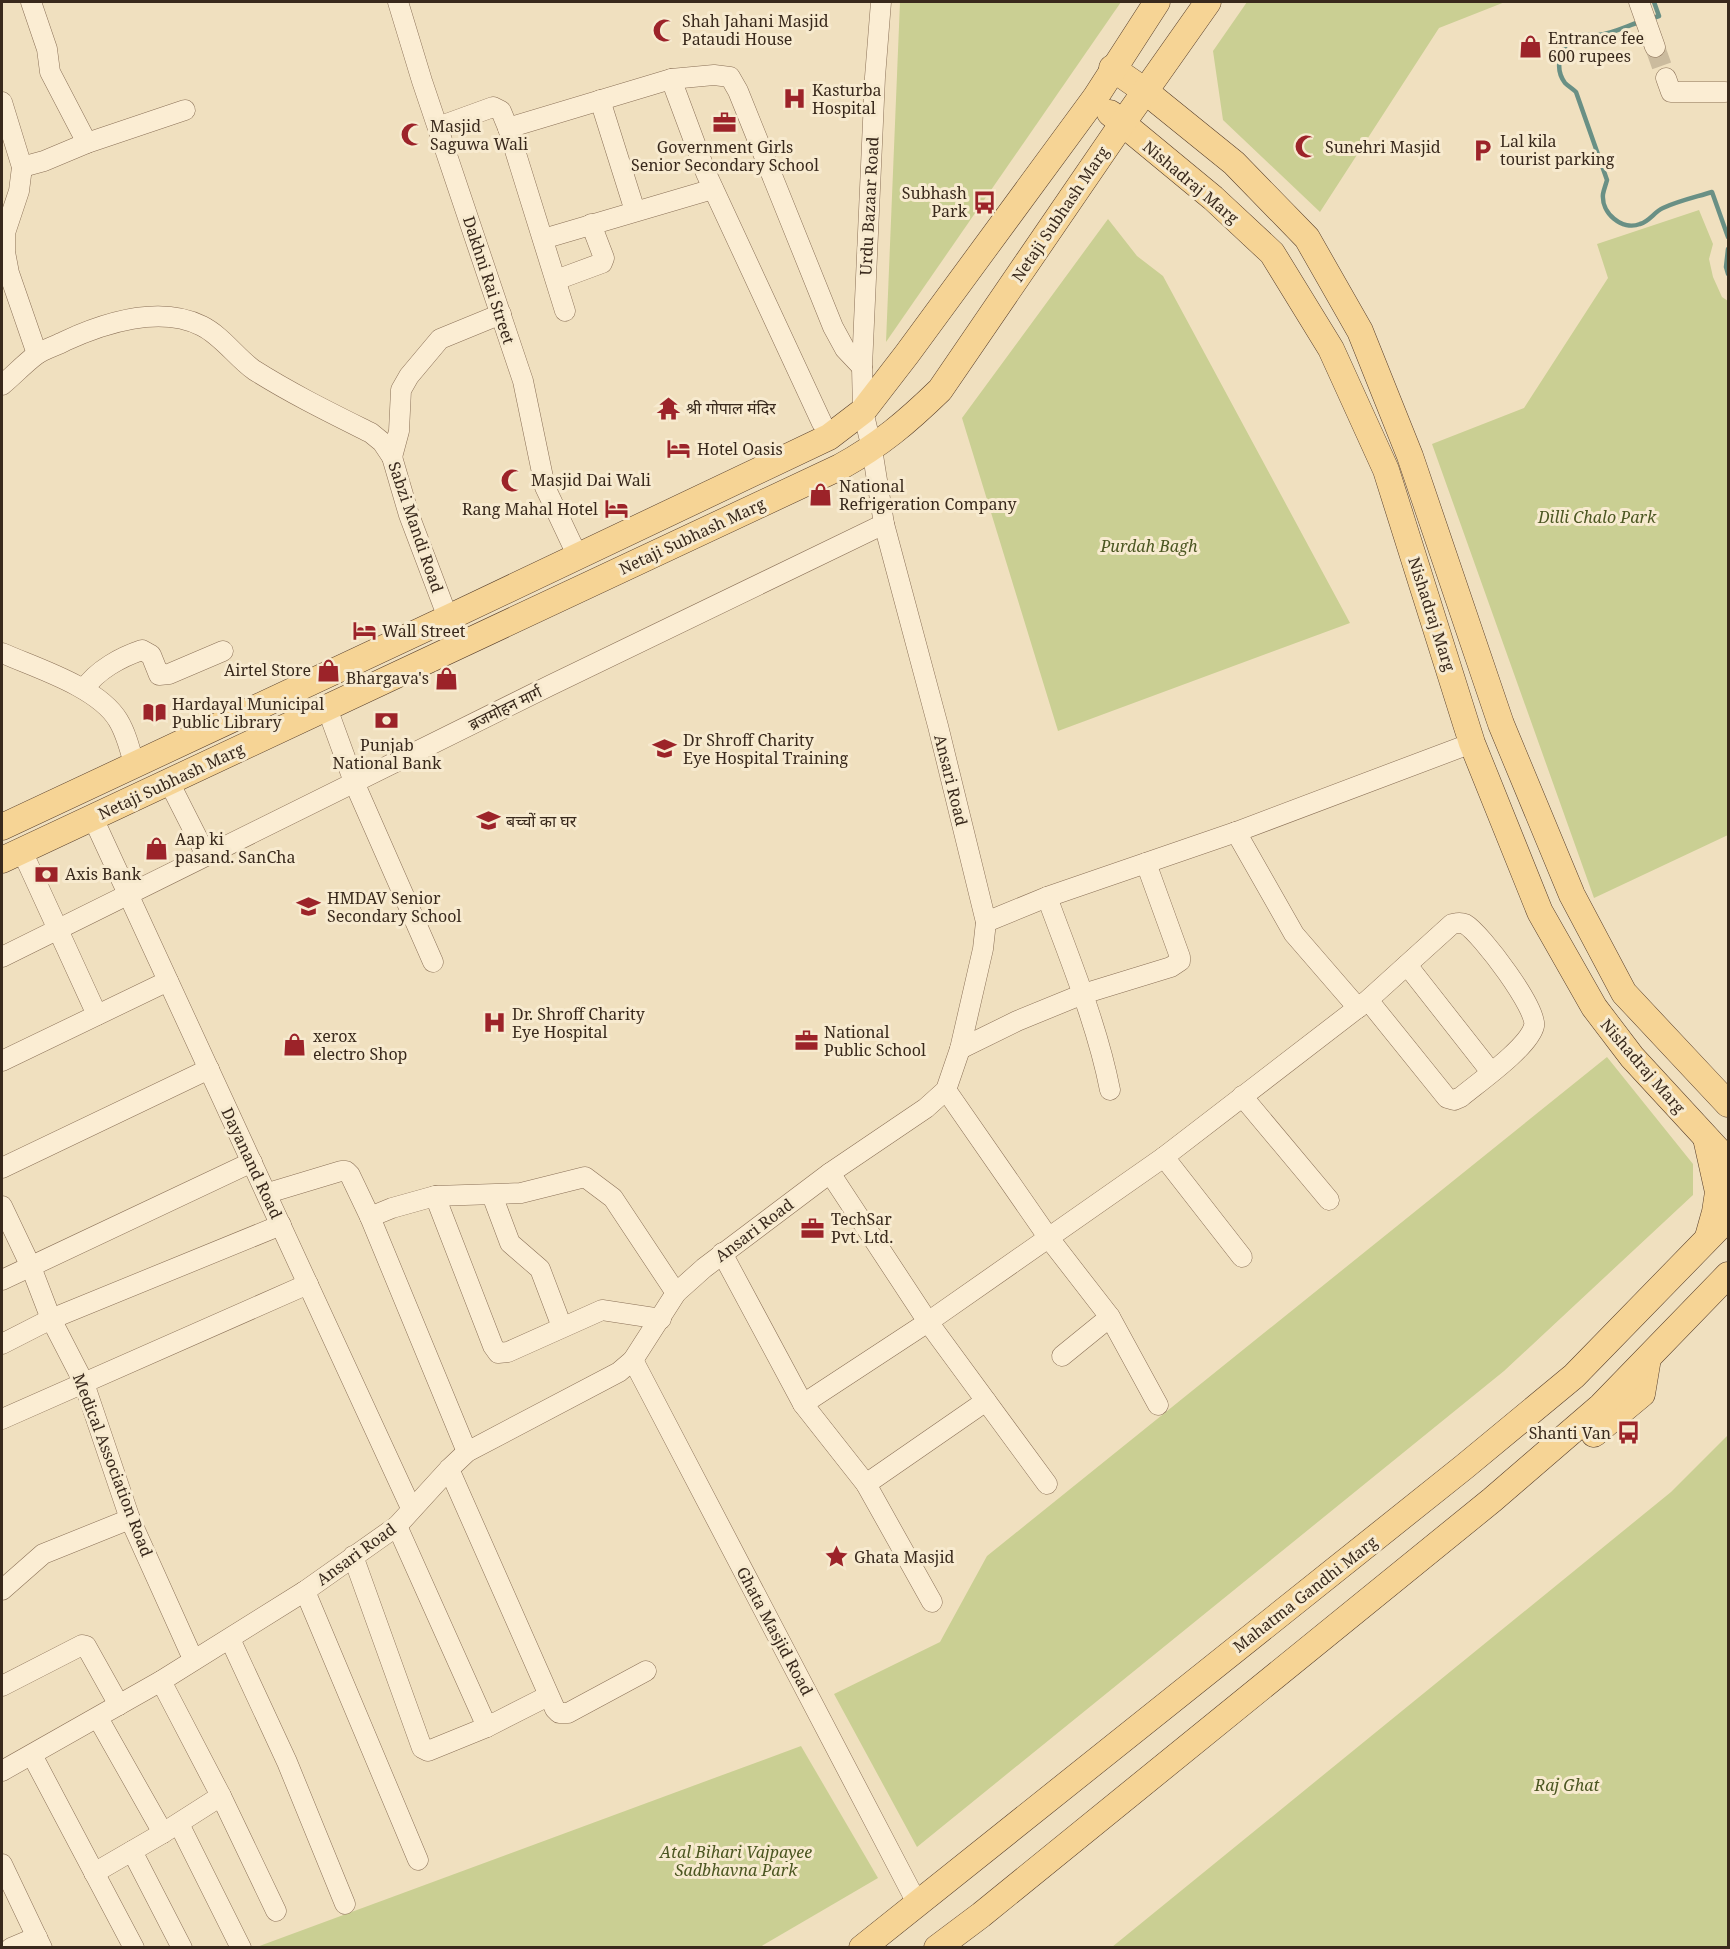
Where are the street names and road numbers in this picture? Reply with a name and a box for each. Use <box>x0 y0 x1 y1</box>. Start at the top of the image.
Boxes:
street label: Nishadraj Marg <box>1138 135 1244 229</box>
street label: Urdu Bazaar Road <box>854 136 884 276</box>
street label: Netaji Subhash Marg <box>1006 142 1114 286</box>
street label: Dakhni Rai Street <box>458 213 520 347</box>
street label: Sabzi Mandi Road <box>383 459 449 596</box>
street label: Netaji Subhash Marg <box>615 492 769 580</box>
street label: Nishadraj Marg <box>1403 554 1461 674</box>
street label: ब्रजमोहन मार्ग <box>465 680 546 735</box>
street label: Ansari Road <box>929 732 973 828</box>
street label: Netaji Subhash Marg <box>94 737 248 825</box>
street label: Nishadraj Marg <box>1596 1014 1691 1118</box>
street label: Dayanand Road <box>217 1104 288 1222</box>
street label: Ansari Road <box>710 1193 798 1267</box>
street label: Medical Association Road <box>68 1370 158 1560</box>
street label: Ansari Road <box>312 1518 400 1590</box>
street label: Mahatma Gandhi Marg <box>1228 1531 1382 1657</box>
street label: Ghata Masjid Road <box>732 1563 818 1699</box>

